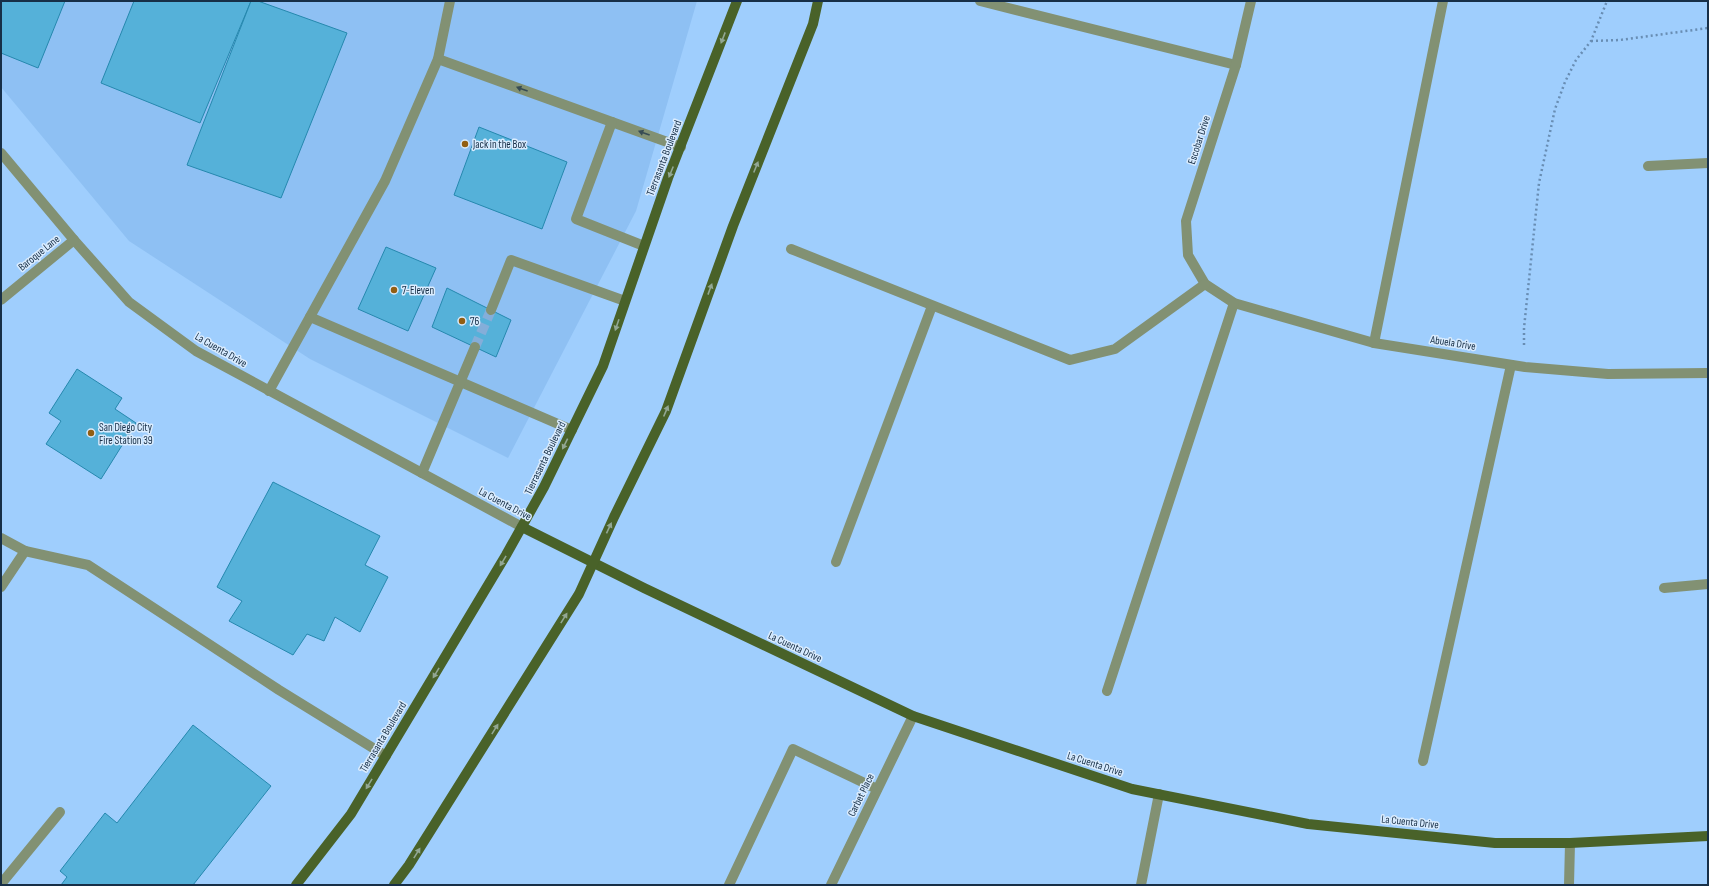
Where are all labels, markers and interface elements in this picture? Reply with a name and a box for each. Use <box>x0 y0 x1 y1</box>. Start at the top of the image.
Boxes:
one-way arrow <box>720 32 726 44</box>
one-way arrow <box>515 86 527 92</box>
street label: Escobar Drive <box>1185 114 1213 166</box>
street label: Tierrasanta Boulevard <box>644 118 685 198</box>
one-way arrow <box>637 130 649 136</box>
place label: Jack in the Box <box>472 138 526 151</box>
marker: Jack in the Box <box>460 139 470 149</box>
one-way arrow <box>754 161 760 173</box>
one-way arrow <box>667 166 673 178</box>
street label: Baroque Lane <box>16 232 62 274</box>
one-way arrow <box>708 282 714 294</box>
place label: 7-Eleven <box>402 284 434 297</box>
marker: 7-Eleven <box>389 285 399 295</box>
place label: 76 <box>470 315 479 328</box>
marker: 76 <box>457 316 467 326</box>
one-way arrow <box>614 319 620 331</box>
street label: La Cuenta Drive <box>193 330 249 370</box>
street label: Abuela Drive <box>1428 333 1477 353</box>
one-way arrow <box>663 404 669 416</box>
street label: Tierrasanta Boulevard <box>522 419 569 497</box>
place label: San Diego City Fire Station 39 <box>99 421 153 447</box>
marker: San Diego City Fire Station 39 <box>86 428 96 438</box>
one-way arrow <box>562 438 568 449</box>
street label: La Cuenta Drive <box>477 485 533 523</box>
one-way arrow <box>606 522 612 534</box>
one-way arrow <box>499 555 506 567</box>
one-way arrow <box>560 612 567 624</box>
street label: La Cuenta Drive <box>766 629 824 665</box>
one-way arrow <box>432 668 440 678</box>
street label: Tierrasanta Boulevard <box>357 699 409 775</box>
one-way arrow <box>491 723 498 735</box>
street label: La Cuenta Drive <box>1066 749 1124 779</box>
street label: Carbet Place <box>845 771 877 819</box>
one-way arrow <box>366 778 373 790</box>
street label: La Cuenta Drive <box>1381 813 1439 831</box>
one-way arrow <box>413 848 420 859</box>

